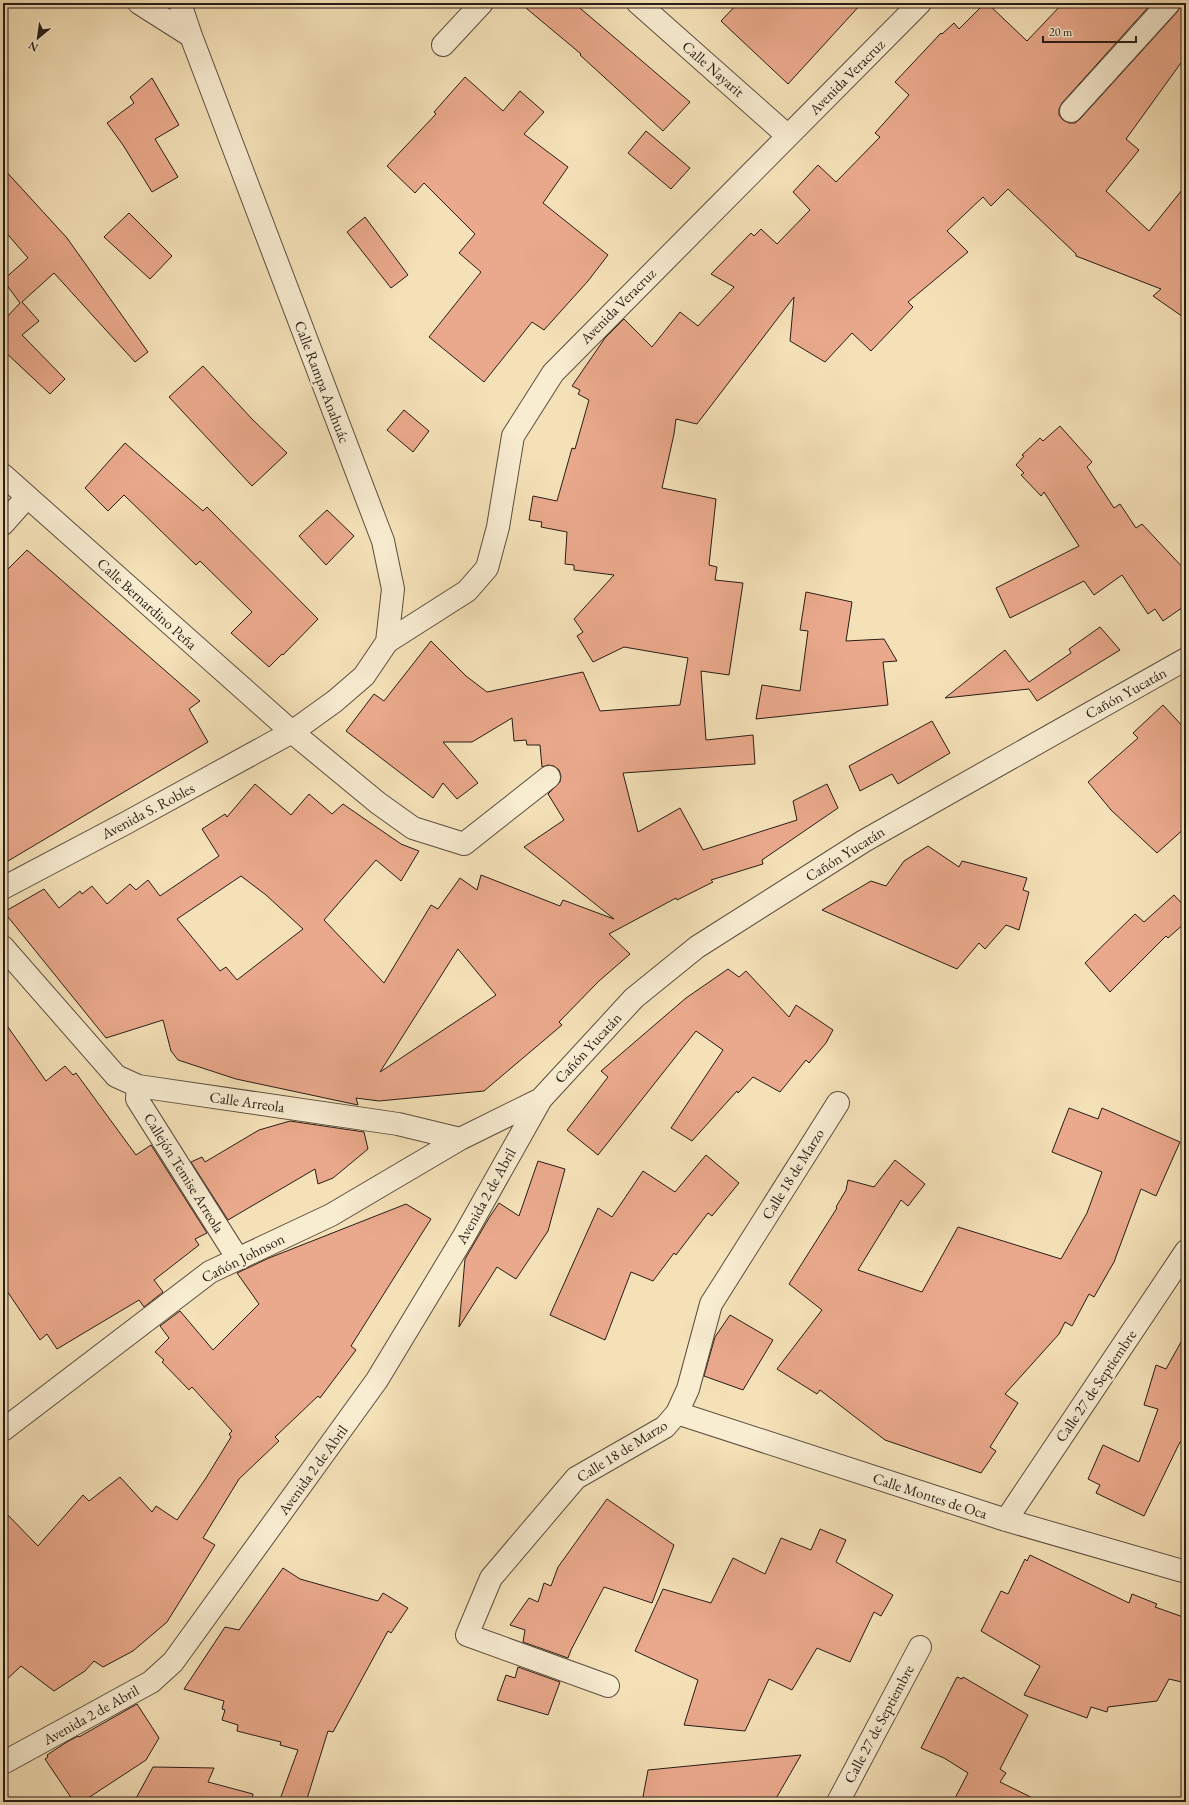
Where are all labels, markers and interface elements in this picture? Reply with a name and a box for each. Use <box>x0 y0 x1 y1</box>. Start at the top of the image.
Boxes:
north arrow <box>18 18 58 58</box>
scale bar <box>1043 18 1136 44</box>
text: 20 m <box>1049 24 1073 40</box>
street label: Avenida Veracruz <box>804 35 889 119</box>
street label: Calle Nayarit <box>678 36 749 101</box>
text: N <box>26 38 40 55</box>
street label: Avenida Veracruz <box>575 264 660 348</box>
street label: Calle Rampa Anahuác <box>290 318 355 446</box>
street label: Calle Bernardino Peña <box>93 554 201 654</box>
street label: Cañón Yucatán <box>1082 662 1170 723</box>
street label: Avenida S. Robles <box>97 778 198 844</box>
street label: Cañón Yucatán <box>802 822 888 885</box>
street label: Cañón Yucatán <box>550 1008 625 1087</box>
street label: Calle Arreola <box>208 1087 286 1116</box>
street label: Callejón Temise Arreola <box>140 1109 229 1236</box>
street label: Calle 18 de Marzo <box>757 1125 828 1223</box>
street label: Avenida 2 de Abril <box>451 1144 520 1248</box>
street label: Cañón Johnson <box>198 1228 288 1287</box>
street label: Calle 27 de Septiembre <box>1051 1326 1140 1446</box>
street label: Calle 18 de Marzo <box>573 1415 671 1486</box>
street label: Avenida 2 de Abril <box>273 1421 352 1519</box>
street label: Calle Montes de Oca <box>870 1468 990 1523</box>
street label: Calle 27 de Septiembre <box>839 1661 918 1786</box>
street label: Avenida 2 de Abril <box>39 1680 142 1749</box>

